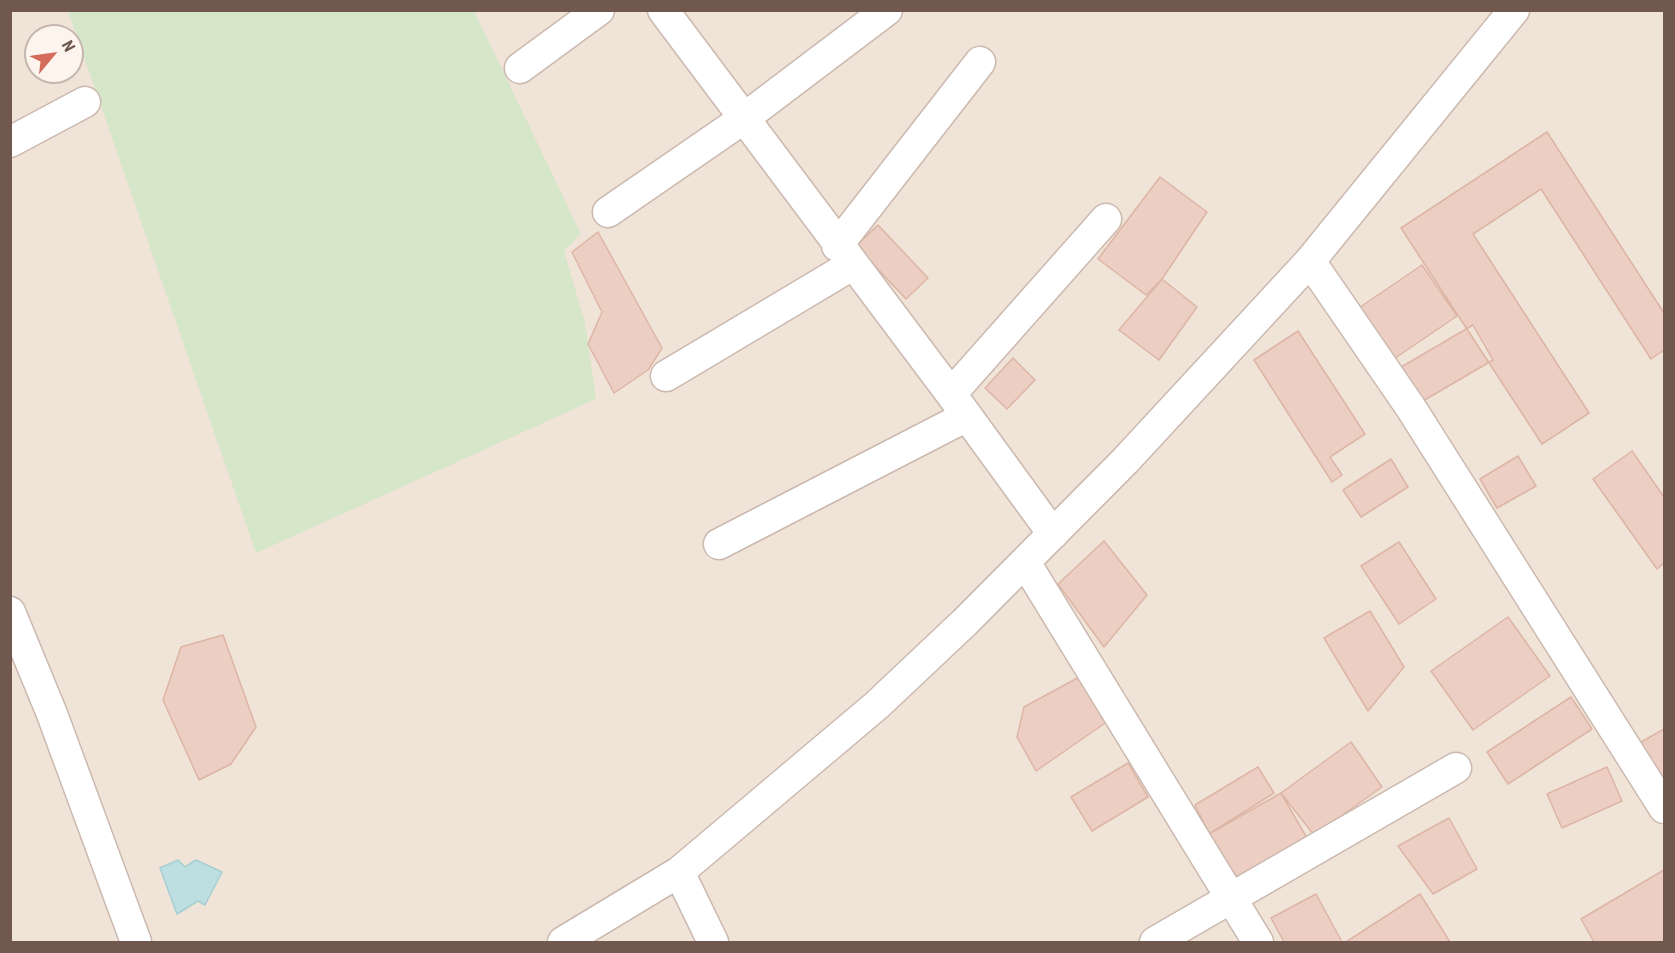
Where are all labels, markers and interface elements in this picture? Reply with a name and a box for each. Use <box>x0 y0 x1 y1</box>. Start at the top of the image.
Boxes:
north arrow <box>24 24 84 84</box>
text: N <box>58 37 79 55</box>

